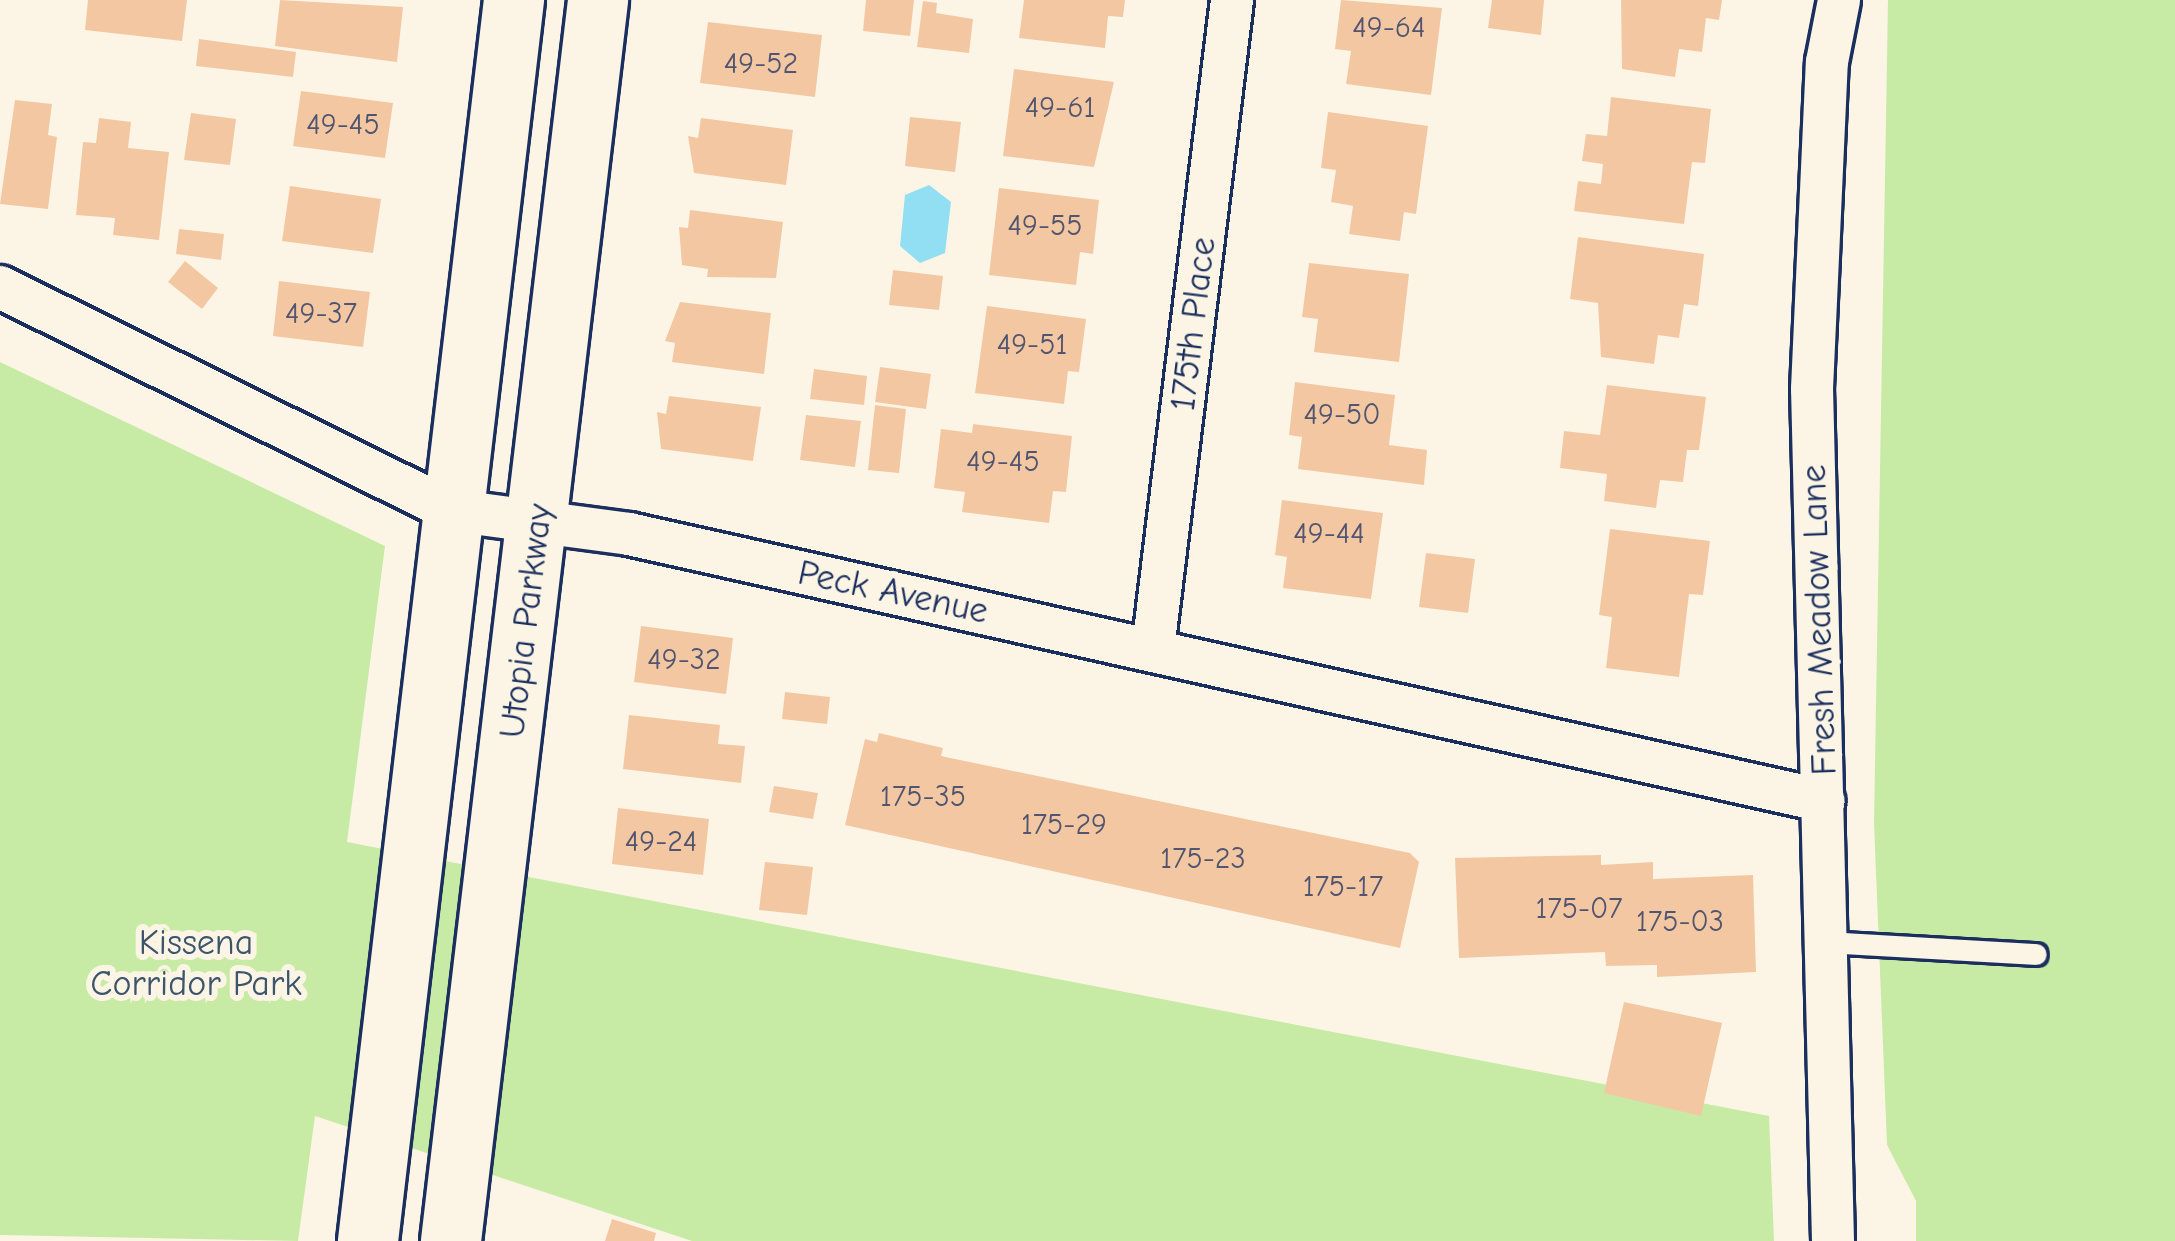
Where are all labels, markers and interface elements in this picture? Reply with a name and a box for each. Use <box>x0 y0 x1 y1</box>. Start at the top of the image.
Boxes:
house number: 49-64 <box>1352 10 1426 46</box>
house number: 49-52 <box>724 46 798 82</box>
house number: 49-61 <box>1025 90 1095 126</box>
house number: 49-45 <box>306 107 380 143</box>
house number: 49-55 <box>1007 208 1083 244</box>
street label: 175th Place <box>1161 235 1225 413</box>
house number: 49-37 <box>285 296 357 332</box>
house number: 49-51 <box>997 327 1067 363</box>
house number: 49-50 <box>1303 397 1381 433</box>
house number: 49-45 <box>966 444 1040 480</box>
street label: Fresh Meadow Lane <box>1792 464 1846 776</box>
street label: Utopia Parkway <box>490 501 562 741</box>
house number: 49-44 <box>1293 516 1365 552</box>
street label: Peck Avenue <box>794 551 992 633</box>
house number: 49-32 <box>647 642 721 678</box>
house number: 175-35 <box>880 779 966 815</box>
house number: 175-29 <box>1021 807 1107 843</box>
house number: 49-24 <box>625 824 697 860</box>
house number: 175-23 <box>1160 841 1246 877</box>
house number: 175-17 <box>1303 869 1383 905</box>
house number: 175-07 <box>1536 891 1622 927</box>
house number: 175-03 <box>1636 904 1724 940</box>
park label: Kissena Corridor Park <box>90 920 302 1005</box>

